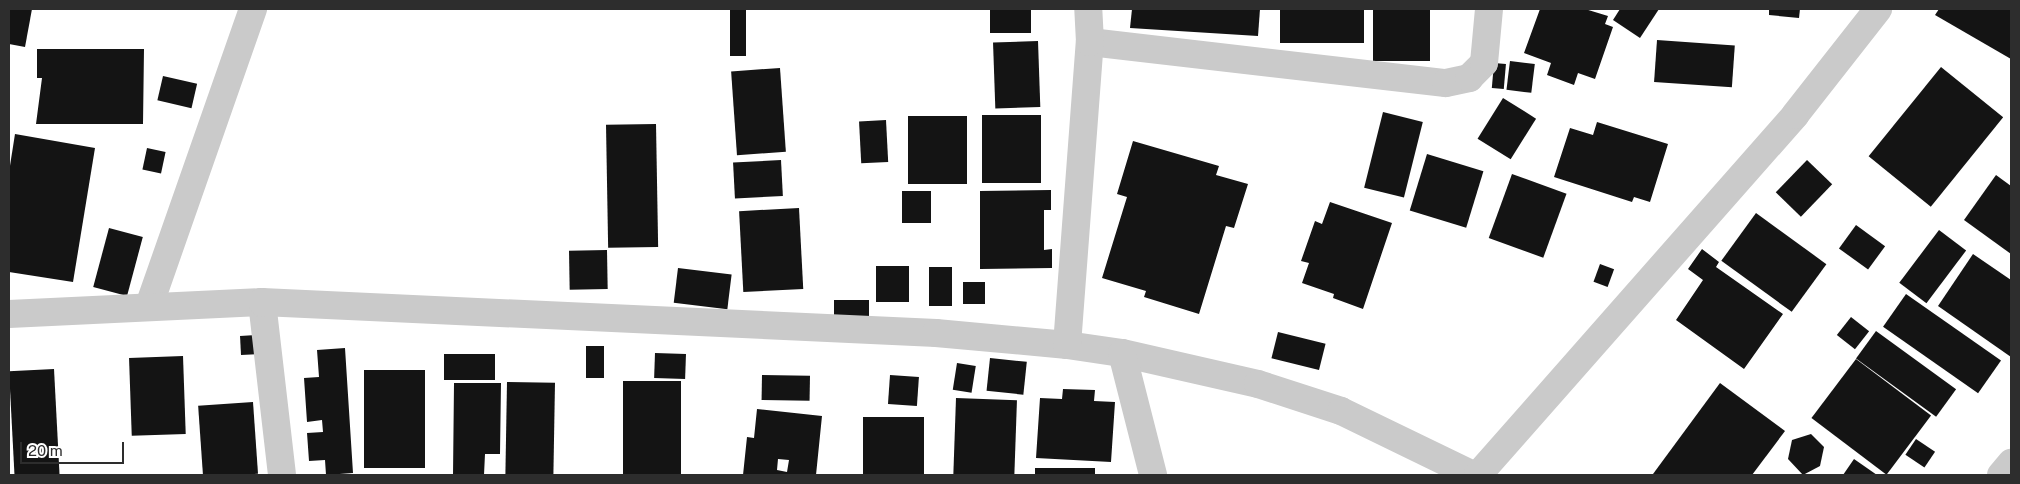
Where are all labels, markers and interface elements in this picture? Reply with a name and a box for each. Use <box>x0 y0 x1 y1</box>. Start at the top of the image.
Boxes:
scale bar <box>22 432 126 464</box>
text: 20 m <box>28 442 63 459</box>

